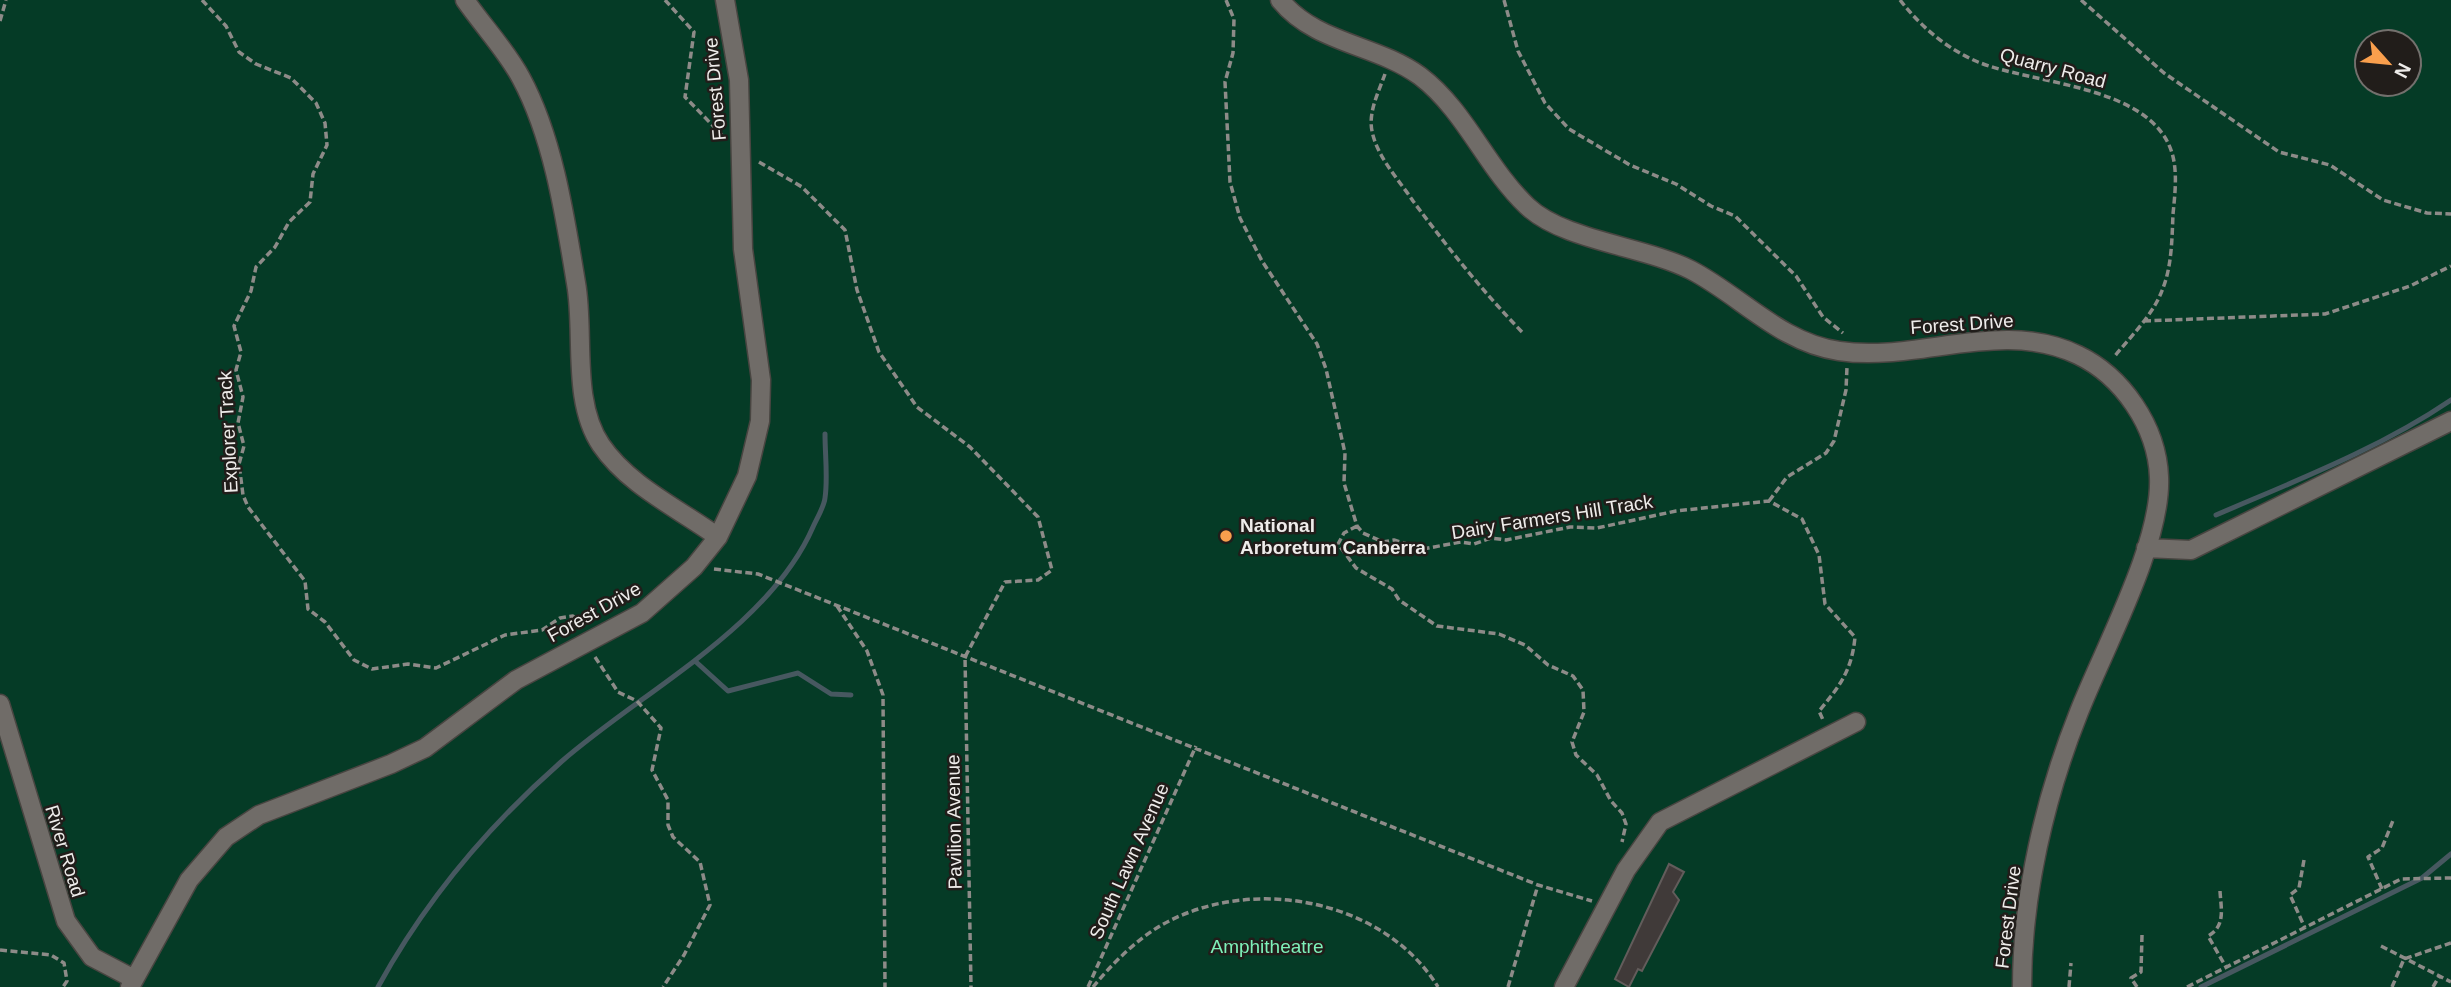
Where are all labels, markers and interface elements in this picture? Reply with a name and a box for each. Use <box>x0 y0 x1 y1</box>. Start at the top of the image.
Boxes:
north arrow <box>2353 28 2423 98</box>
street label: Forest Drive <box>700 37 730 141</box>
street label: Quarry Road <box>1998 44 2108 92</box>
text: N <box>2390 60 2415 81</box>
street label: Forest Drive <box>1910 310 2014 338</box>
street label: Explorer Track <box>214 370 242 494</box>
street label: Dairy Farmers Hill Track <box>1450 491 1655 543</box>
place label: National Arboretum Canberra <box>1240 515 1426 558</box>
marker: National Arboretum Canberra <box>1218 528 1234 544</box>
street label: Forest Drive <box>544 578 644 646</box>
street label: Pavilion Avenue <box>942 754 966 890</box>
street label: South Lawn Avenue <box>1085 780 1173 942</box>
street label: River Road <box>41 802 89 900</box>
street label: Forest Drive <box>1991 864 2025 970</box>
park label: Amphitheatre <box>1210 936 1324 957</box>

